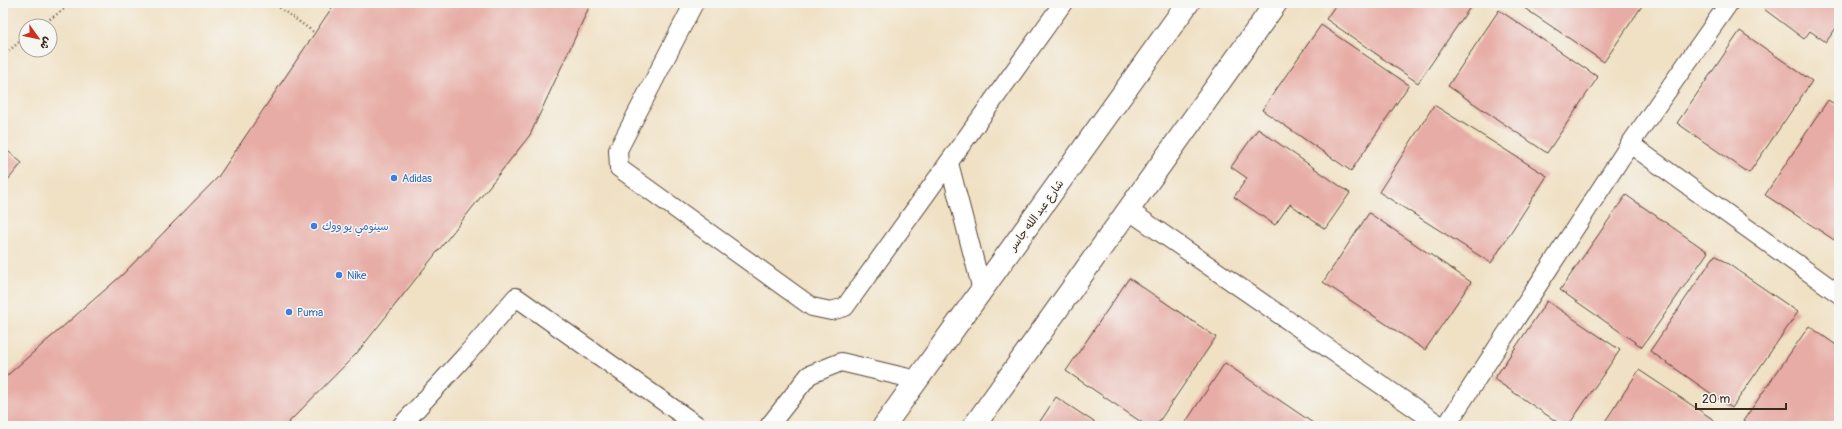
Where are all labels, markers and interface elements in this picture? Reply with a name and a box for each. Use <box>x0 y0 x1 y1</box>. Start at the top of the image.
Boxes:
north arrow <box>18 18 58 58</box>
text: ش <box>37 35 55 52</box>
place label: Adidas <box>402 172 432 185</box>
marker: Adidas <box>389 173 399 183</box>
street label: شارع عبد الله جاسر <box>1006 177 1068 255</box>
place label: سينومي يو ووك <box>322 220 389 237</box>
marker: سينومي يو ووك <box>309 221 319 231</box>
place label: Nike <box>347 269 367 282</box>
marker: Nike <box>334 270 344 280</box>
place label: Puma <box>297 306 323 319</box>
marker: Puma <box>284 307 294 317</box>
scale bar <box>1696 385 1786 411</box>
text: 20 m <box>1702 392 1731 407</box>

